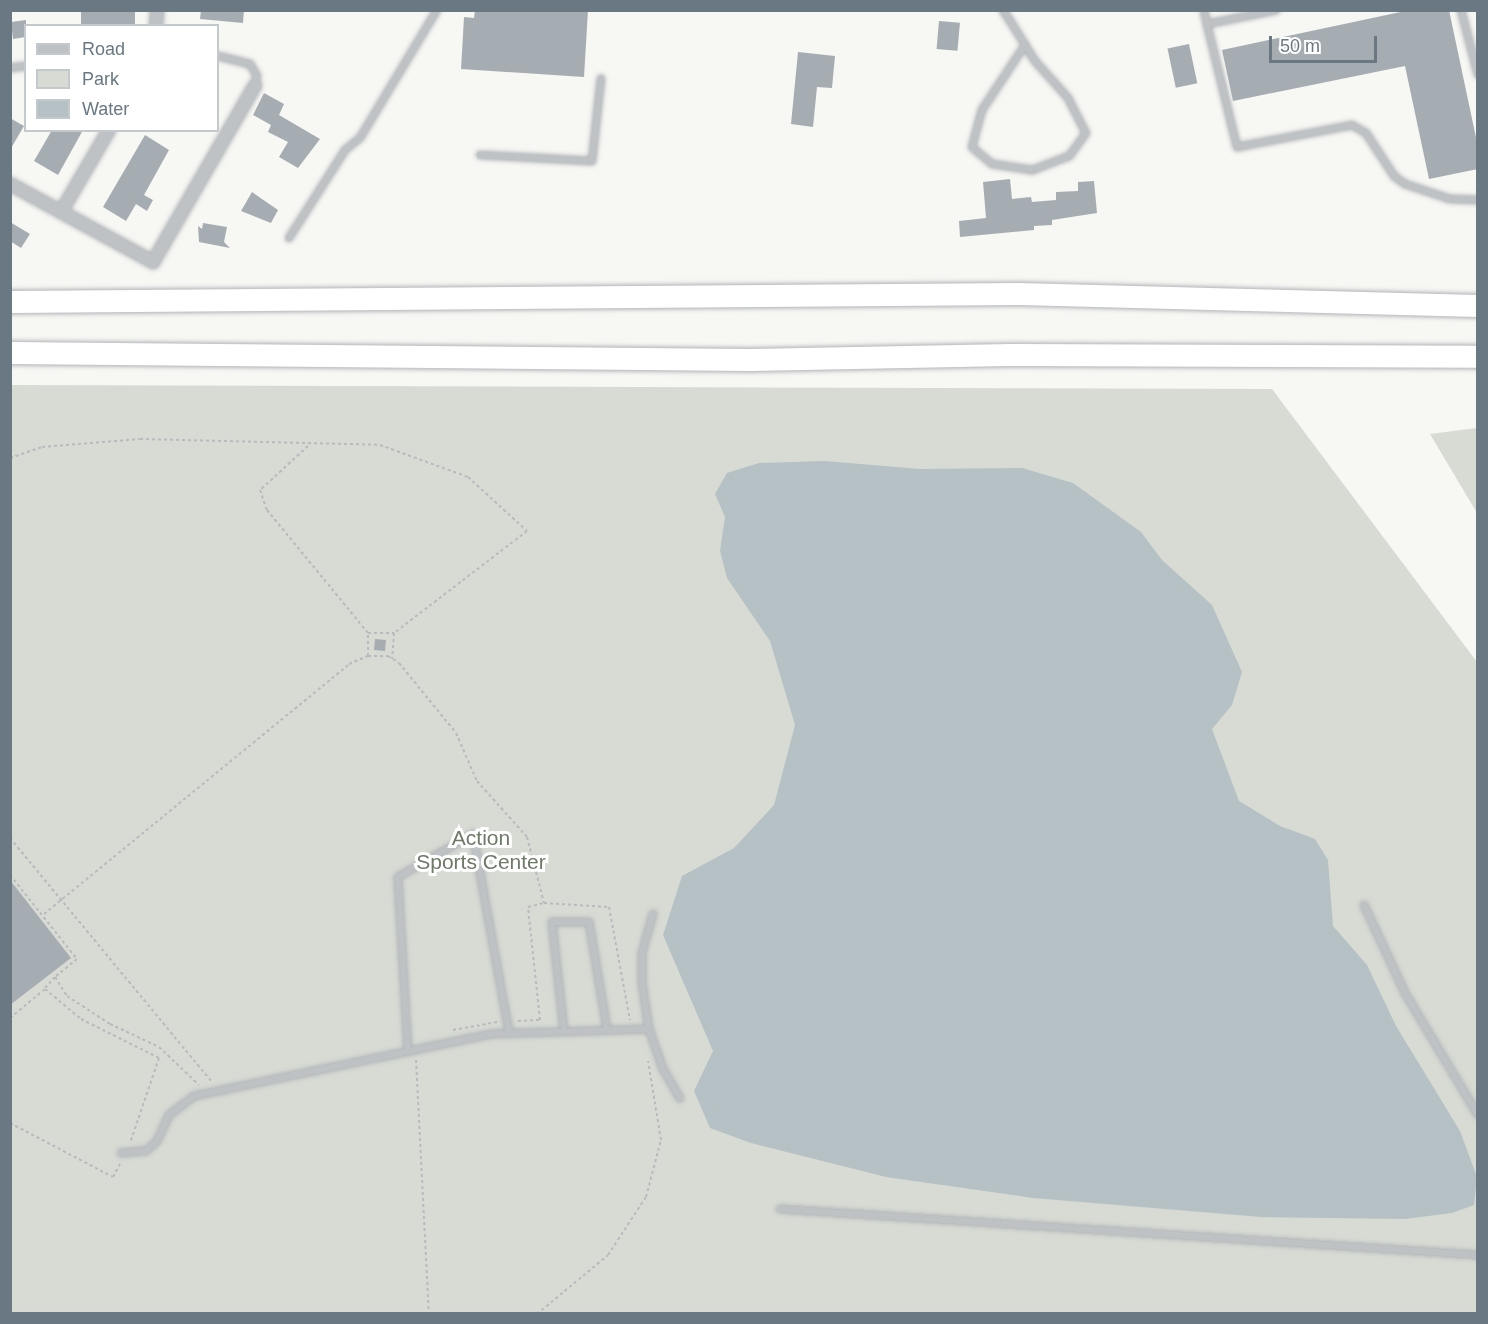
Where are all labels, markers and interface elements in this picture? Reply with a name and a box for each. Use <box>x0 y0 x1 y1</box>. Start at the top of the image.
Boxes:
legend <box>24 24 219 132</box>
scale bar <box>1272 24 1380 62</box>
text: 50 m <box>1280 36 1320 56</box>
text: Road <box>82 39 125 59</box>
text: Park <box>82 69 119 89</box>
text: Water <box>82 99 129 119</box>
park label: Action Sports Center <box>416 825 546 875</box>

